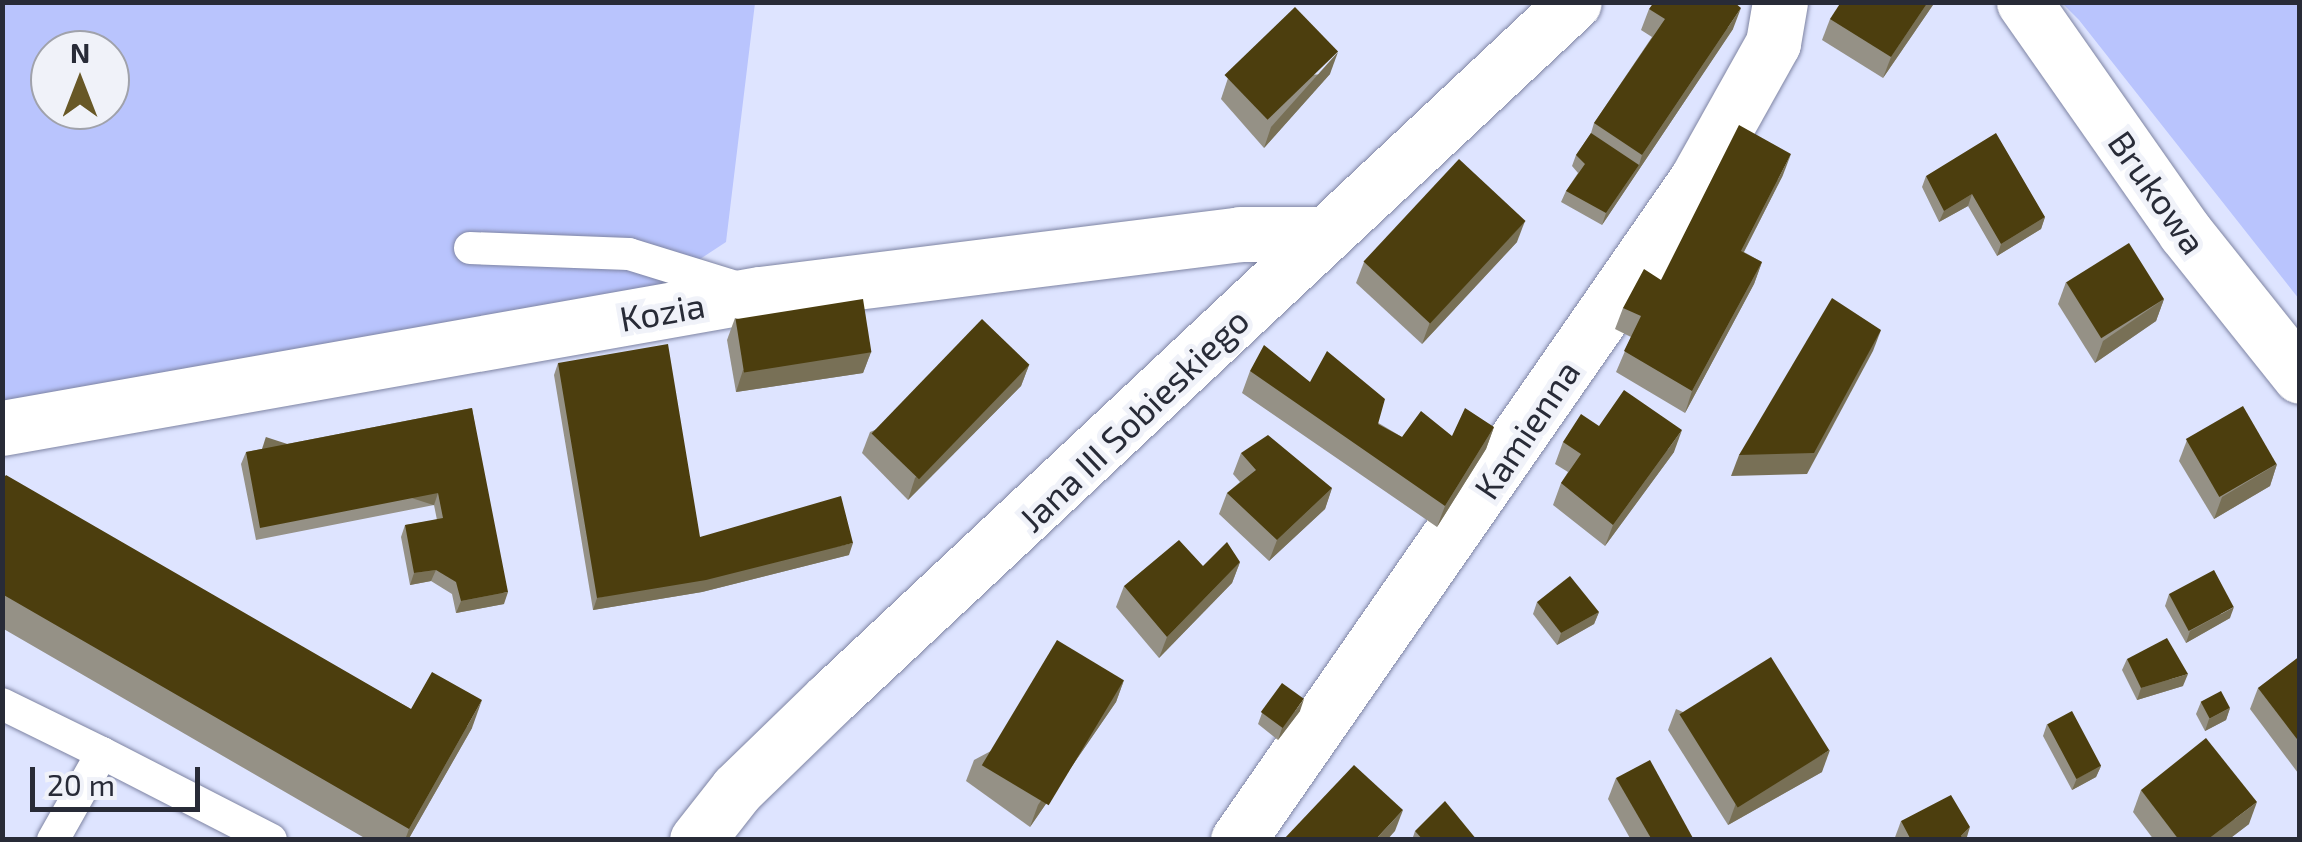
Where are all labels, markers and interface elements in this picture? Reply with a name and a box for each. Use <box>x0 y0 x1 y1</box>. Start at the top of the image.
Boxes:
north arrow <box>30 30 130 130</box>
text: N <box>70 35 90 69</box>
street label: Brukowa <box>2100 122 2216 262</box>
street label: Kozia <box>616 283 708 339</box>
street label: Jana III Sobieskiego <box>1009 299 1257 539</box>
street label: Kamienna <box>1464 352 1588 506</box>
scale bar <box>35 747 205 809</box>
text: 20 m <box>47 766 115 802</box>

